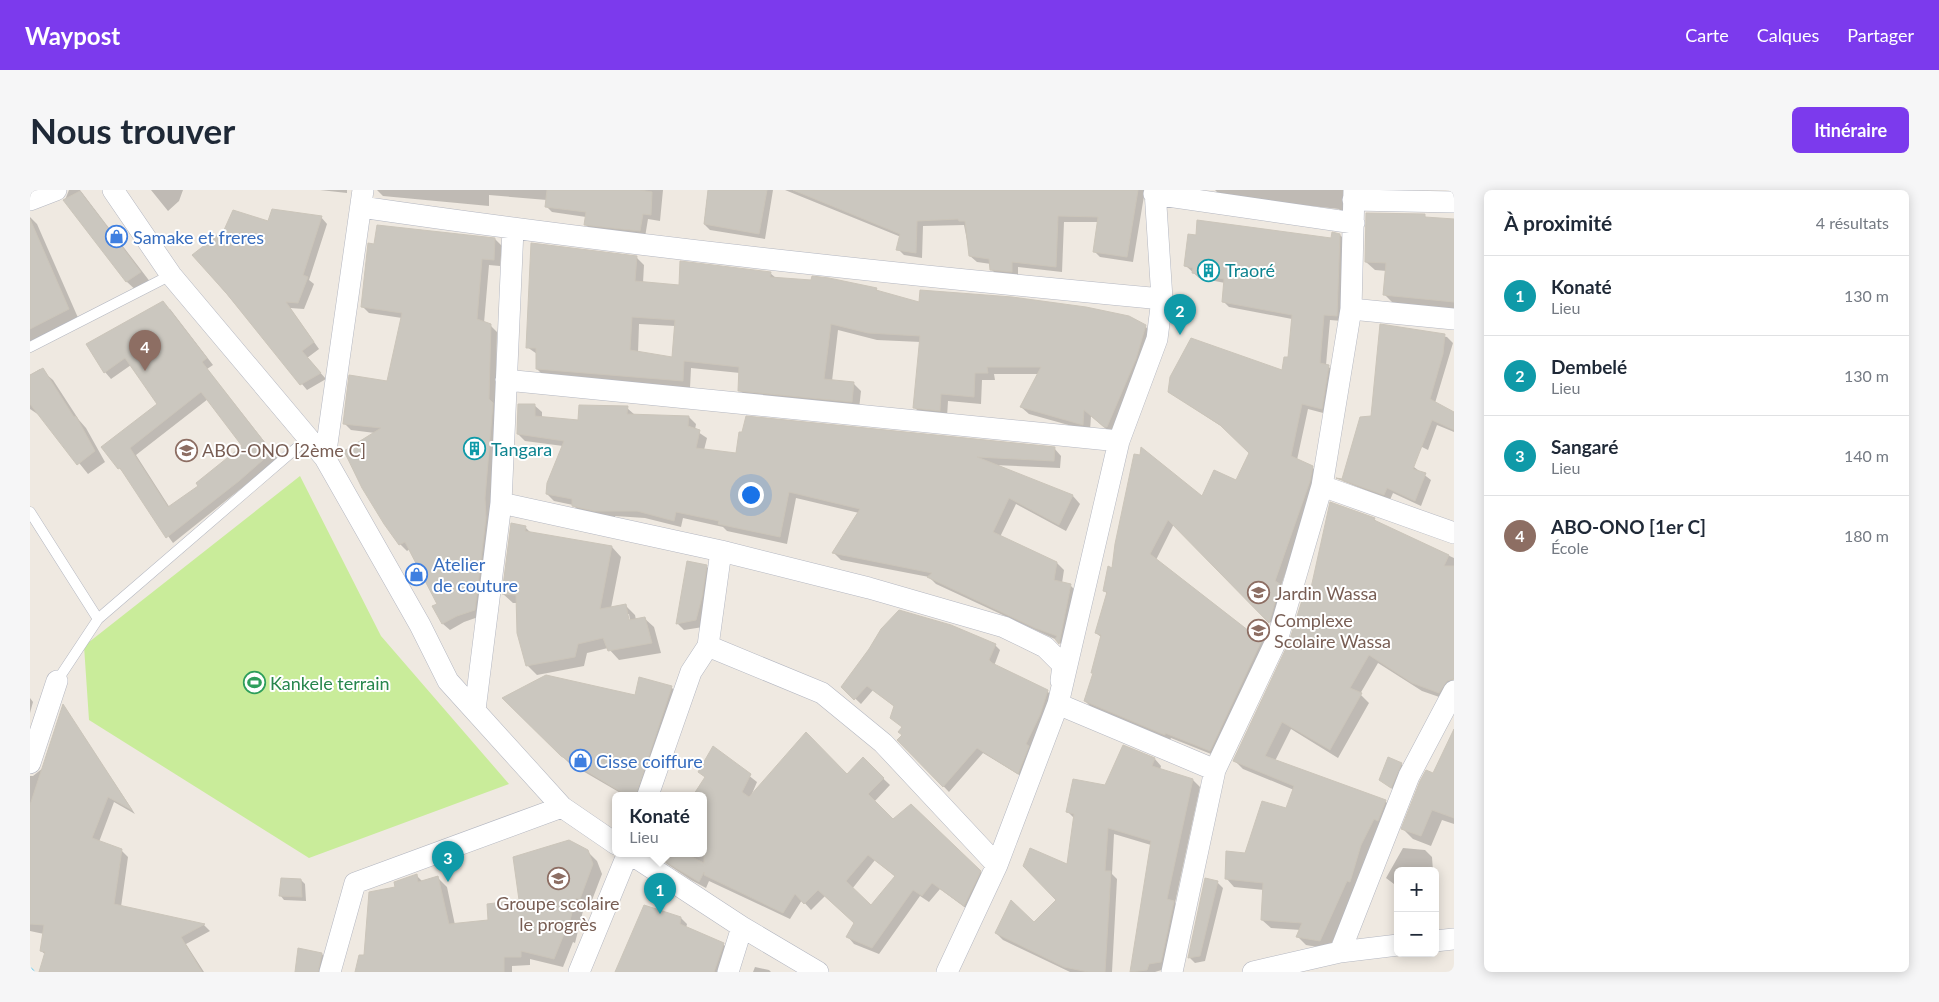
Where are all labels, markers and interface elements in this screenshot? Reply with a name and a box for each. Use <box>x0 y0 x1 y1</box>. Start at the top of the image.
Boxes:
text: Waypost <box>25 21 120 50</box>
text: Carte <box>1685 24 1729 46</box>
text: Calques <box>1757 24 1819 46</box>
text: Partager <box>1847 24 1914 46</box>
button: Itinéraire <box>1792 107 1909 153</box>
text: Nous trouver <box>30 109 235 151</box>
text: À proximité <box>1504 210 1612 235</box>
text: 4 résultats <box>1816 213 1889 232</box>
shop icon: Samake et freres <box>105 225 129 249</box>
place label: Samake et freres <box>133 226 264 248</box>
building icon: Traoré <box>1197 258 1221 282</box>
place label: Traoré <box>1225 259 1275 281</box>
text: Konaté <box>1551 275 1612 298</box>
text: 1 <box>1515 286 1525 305</box>
text: 130 m <box>1844 286 1889 305</box>
pin: 2 <box>1164 294 1196 335</box>
text: Lieu <box>1551 298 1580 317</box>
pin: 4 <box>129 330 161 371</box>
text: Dembelé <box>1551 355 1627 378</box>
text: 2 <box>1515 366 1525 385</box>
text: 130 m <box>1844 366 1889 385</box>
text: Lieu <box>1551 378 1580 397</box>
text: Sangaré <box>1551 435 1618 458</box>
building icon: Tangara <box>463 437 487 461</box>
school or university icon: ABO-ONO [2ème C] <box>174 438 198 462</box>
place label: Tangara <box>491 438 552 460</box>
place label: ABO-ONO [2ème C] <box>202 439 366 461</box>
text: 3 <box>1515 446 1525 465</box>
text: 140 m <box>1844 446 1889 465</box>
text: Lieu <box>1551 458 1580 477</box>
your location <box>738 482 764 508</box>
text: ABO-ONO [1er C] <box>1551 515 1706 538</box>
text: 4 <box>1515 526 1525 545</box>
text: 180 m <box>1844 526 1889 545</box>
text: École <box>1551 538 1589 557</box>
place label: Atelier de couture <box>433 553 518 596</box>
shop icon: Atelier de couture <box>405 562 429 586</box>
school or university icon: Jardin Wassa <box>1247 581 1271 605</box>
place label: Jardin Wassa <box>1275 582 1377 604</box>
place label: Complexe Scolaire Wassa <box>1274 609 1391 652</box>
school or university icon: Complexe Scolaire Wassa <box>1246 618 1270 642</box>
sports icon: Kankele terrain <box>242 671 266 695</box>
place label: Kankele terrain <box>270 672 390 694</box>
shop icon: Cisse coiffure <box>568 749 592 773</box>
place label: Cisse coiffure <box>596 750 703 772</box>
popup <box>612 792 707 857</box>
text: Konaté <box>629 804 690 827</box>
text: Lieu <box>629 827 659 846</box>
pin: 3 <box>432 841 464 882</box>
school or university icon: Groupe scolaire le progrès <box>546 866 570 890</box>
map controls <box>1394 867 1439 957</box>
button: + <box>1394 867 1439 912</box>
pin: 1 <box>644 873 676 914</box>
place label: Groupe scolaire le progrès <box>496 892 620 935</box>
button: − <box>1394 912 1439 957</box>

